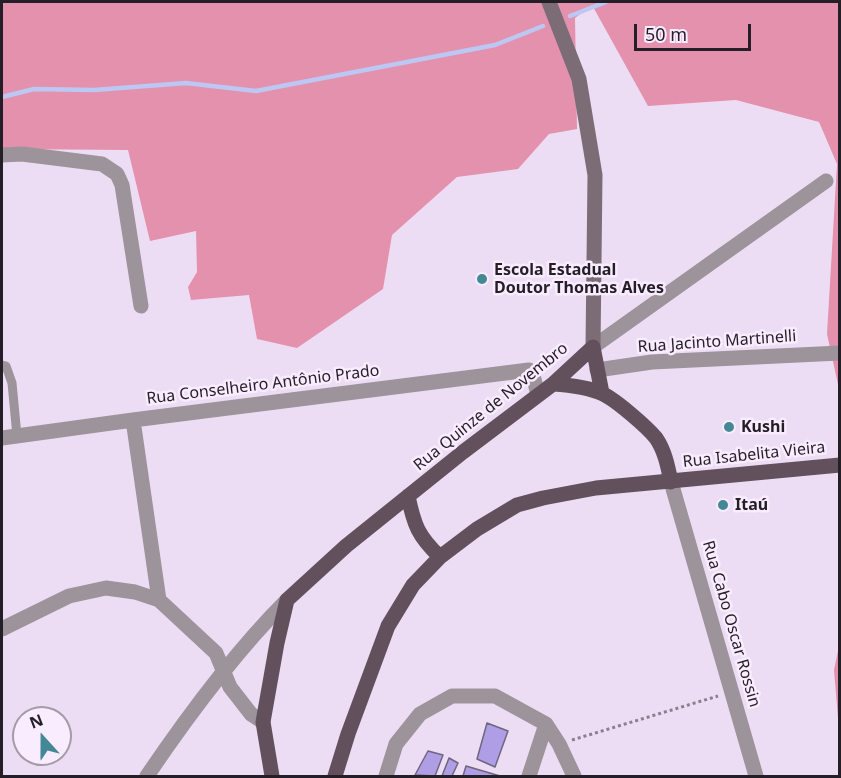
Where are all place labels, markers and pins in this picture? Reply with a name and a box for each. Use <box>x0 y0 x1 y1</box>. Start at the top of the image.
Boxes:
place label: Escola Estadual Doutor Thomas Alves <box>494 260 664 298</box>
marker: Escola Estadual Doutor Thomas Alves <box>475 272 489 286</box>
place label: Kushi <box>741 417 785 437</box>
marker: Kushi <box>722 420 736 434</box>
place label: Itaú <box>735 495 768 515</box>
marker: Itaú <box>716 498 730 512</box>

